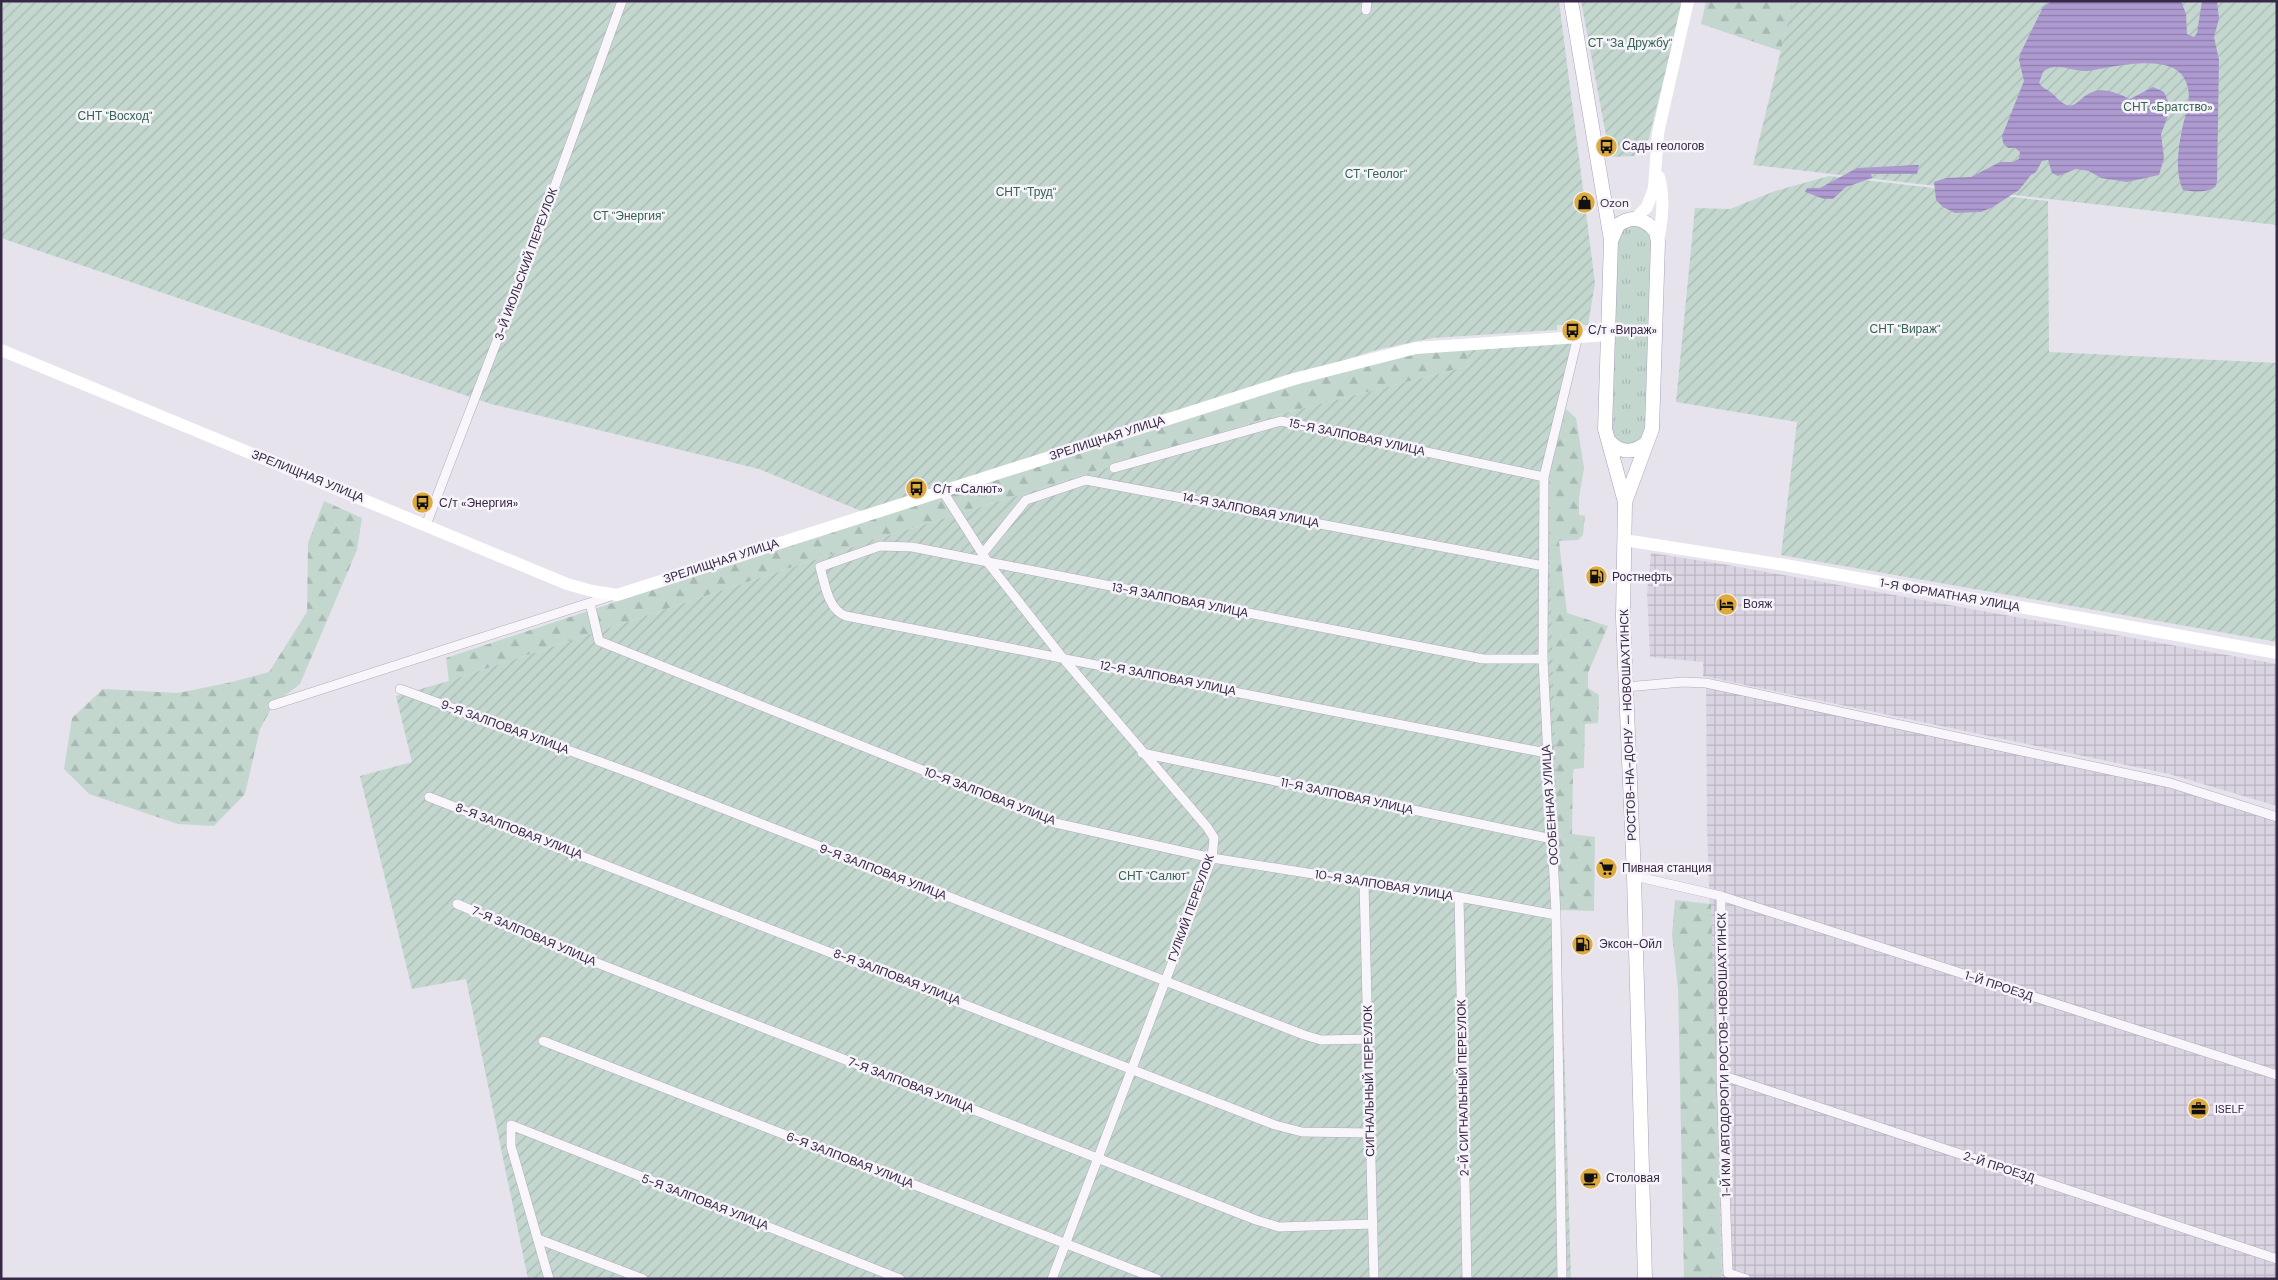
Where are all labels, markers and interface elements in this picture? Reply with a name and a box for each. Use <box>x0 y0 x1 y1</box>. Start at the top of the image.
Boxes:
park label: СТ "За Дружбу" <box>1588 35 1673 51</box>
park label: СНТ «Братство» <box>2123 99 2213 115</box>
park label: СНТ "Восход" <box>78 108 153 124</box>
bus stop icon: Сады геологов <box>1594 134 1618 158</box>
place label: Сады геологов <box>1622 138 1704 154</box>
park label: СТ "Геолог" <box>1345 166 1408 182</box>
park label: СНТ "Труд" <box>996 184 1057 200</box>
street label: 3-Й ИЮЛЬСКИЙ ПЕРЕУЛОК <box>491 185 561 343</box>
shop icon: Ozon <box>1572 191 1596 215</box>
place label: Ozon <box>1600 195 1629 211</box>
park label: СТ "Энергия" <box>593 208 665 224</box>
bus stop icon: С/т «Вираж» <box>1560 318 1584 342</box>
park label: СНТ "Вираж" <box>1870 321 1941 337</box>
place label: С/т «Вираж» <box>1588 322 1657 338</box>
street label: ЗРЕЛИЩНАЯ УЛИЦА <box>1047 412 1167 464</box>
street label: 15-Я ЗАЛПОВАЯ УЛИЦА <box>1287 415 1427 459</box>
street label: ЗРЕЛИЩНАЯ УЛИЦА <box>249 446 367 506</box>
bus stop icon: С/т «Салют» <box>905 477 929 501</box>
place label: С/т «Салют» <box>933 481 1003 497</box>
street label: 14-Я ЗАЛПОВАЯ УЛИЦА <box>1181 489 1321 531</box>
bus stop icon: С/т «Энергия» <box>411 491 435 515</box>
place label: С/т «Энергия» <box>439 495 518 511</box>
street label: ЗРЕЛИЩНАЯ УЛИЦА <box>661 535 781 587</box>
fuel station icon: Ростнефть <box>1584 565 1608 589</box>
place label: Ростнефть <box>1612 569 1672 585</box>
street label: 1-Я ФОРМАТНАЯ УЛИЦА <box>1879 575 2021 615</box>
street label: 13-Я ЗАЛПОВАЯ УЛИЦА <box>1110 579 1250 621</box>
hotel icon: Вояж <box>1715 592 1739 616</box>
place label: Вояж <box>1743 596 1772 612</box>
street label: РОСТОВ-НА-ДОНУ — НОВОШАХТИНСК <box>1616 609 1640 841</box>
street label: 12-Я ЗАЛПОВАЯ УЛИЦА <box>1099 657 1237 699</box>
street label: 9-Я ЗАЛПОВАЯ УЛИЦА <box>439 696 571 758</box>
street label: ОСОБЕННАЯ УЛИЦА <box>1538 744 1562 866</box>
street label: 10-Я ЗАЛПОВАЯ УЛИЦА <box>922 763 1058 829</box>
street label: 11-Я ЗАЛПОВАЯ УЛИЦА <box>1279 774 1415 818</box>
street label: 8-Я ЗАЛПОВАЯ УЛИЦА <box>453 799 585 863</box>
street label: 9-Я ЗАЛПОВАЯ УЛИЦА <box>817 840 949 904</box>
street label: ГУЛКИЙ ПЕРЕУЛОК <box>1164 852 1218 964</box>
supermarket icon: Пивная станция <box>1594 856 1618 880</box>
place label: Пивная станция <box>1622 860 1711 876</box>
street label: 10-Я ЗАЛПОВАЯ УЛИЦА <box>1314 866 1454 904</box>
park label: СНТ "Салют" <box>1118 868 1190 884</box>
street label: 7-Я ЗАЛПОВАЯ УЛИЦА <box>469 902 599 970</box>
street label: 1-Й КМ АВТОДОРОГИ РОСТОВ-НОВОШАХТИНСК <box>1714 913 1734 1197</box>
fuel station icon: Эксон-Ойл <box>1571 932 1595 956</box>
place label: Эксон-Ойл <box>1599 936 1662 952</box>
street label: 8-Я ЗАЛПОВАЯ УЛИЦА <box>831 945 963 1009</box>
street label: 1-Й ПРОЕЗД <box>1963 967 2035 1005</box>
street label: 2-Й СИГНАЛЬНЫЙ ПЕРЕУЛОК <box>1453 999 1473 1177</box>
street label: СИГНАЛЬНЫЙ ПЕРЕУЛОК <box>1360 1005 1378 1157</box>
street label: 7-Я ЗАЛПОВАЯ УЛИЦА <box>846 1054 976 1116</box>
office icon: ISELF <box>2187 1097 2211 1121</box>
place label: ISELF <box>2215 1101 2245 1117</box>
street label: 6-Я ЗАЛПОВАЯ УЛИЦА <box>784 1128 916 1192</box>
street label: 2-Й ПРОЕЗД <box>1961 1148 2037 1186</box>
cafe icon: Столовая <box>1578 1166 1602 1190</box>
street label: 5-Я ЗАЛПОВАЯ УЛИЦА <box>639 1170 771 1234</box>
place label: Столовая <box>1606 1170 1660 1186</box>

